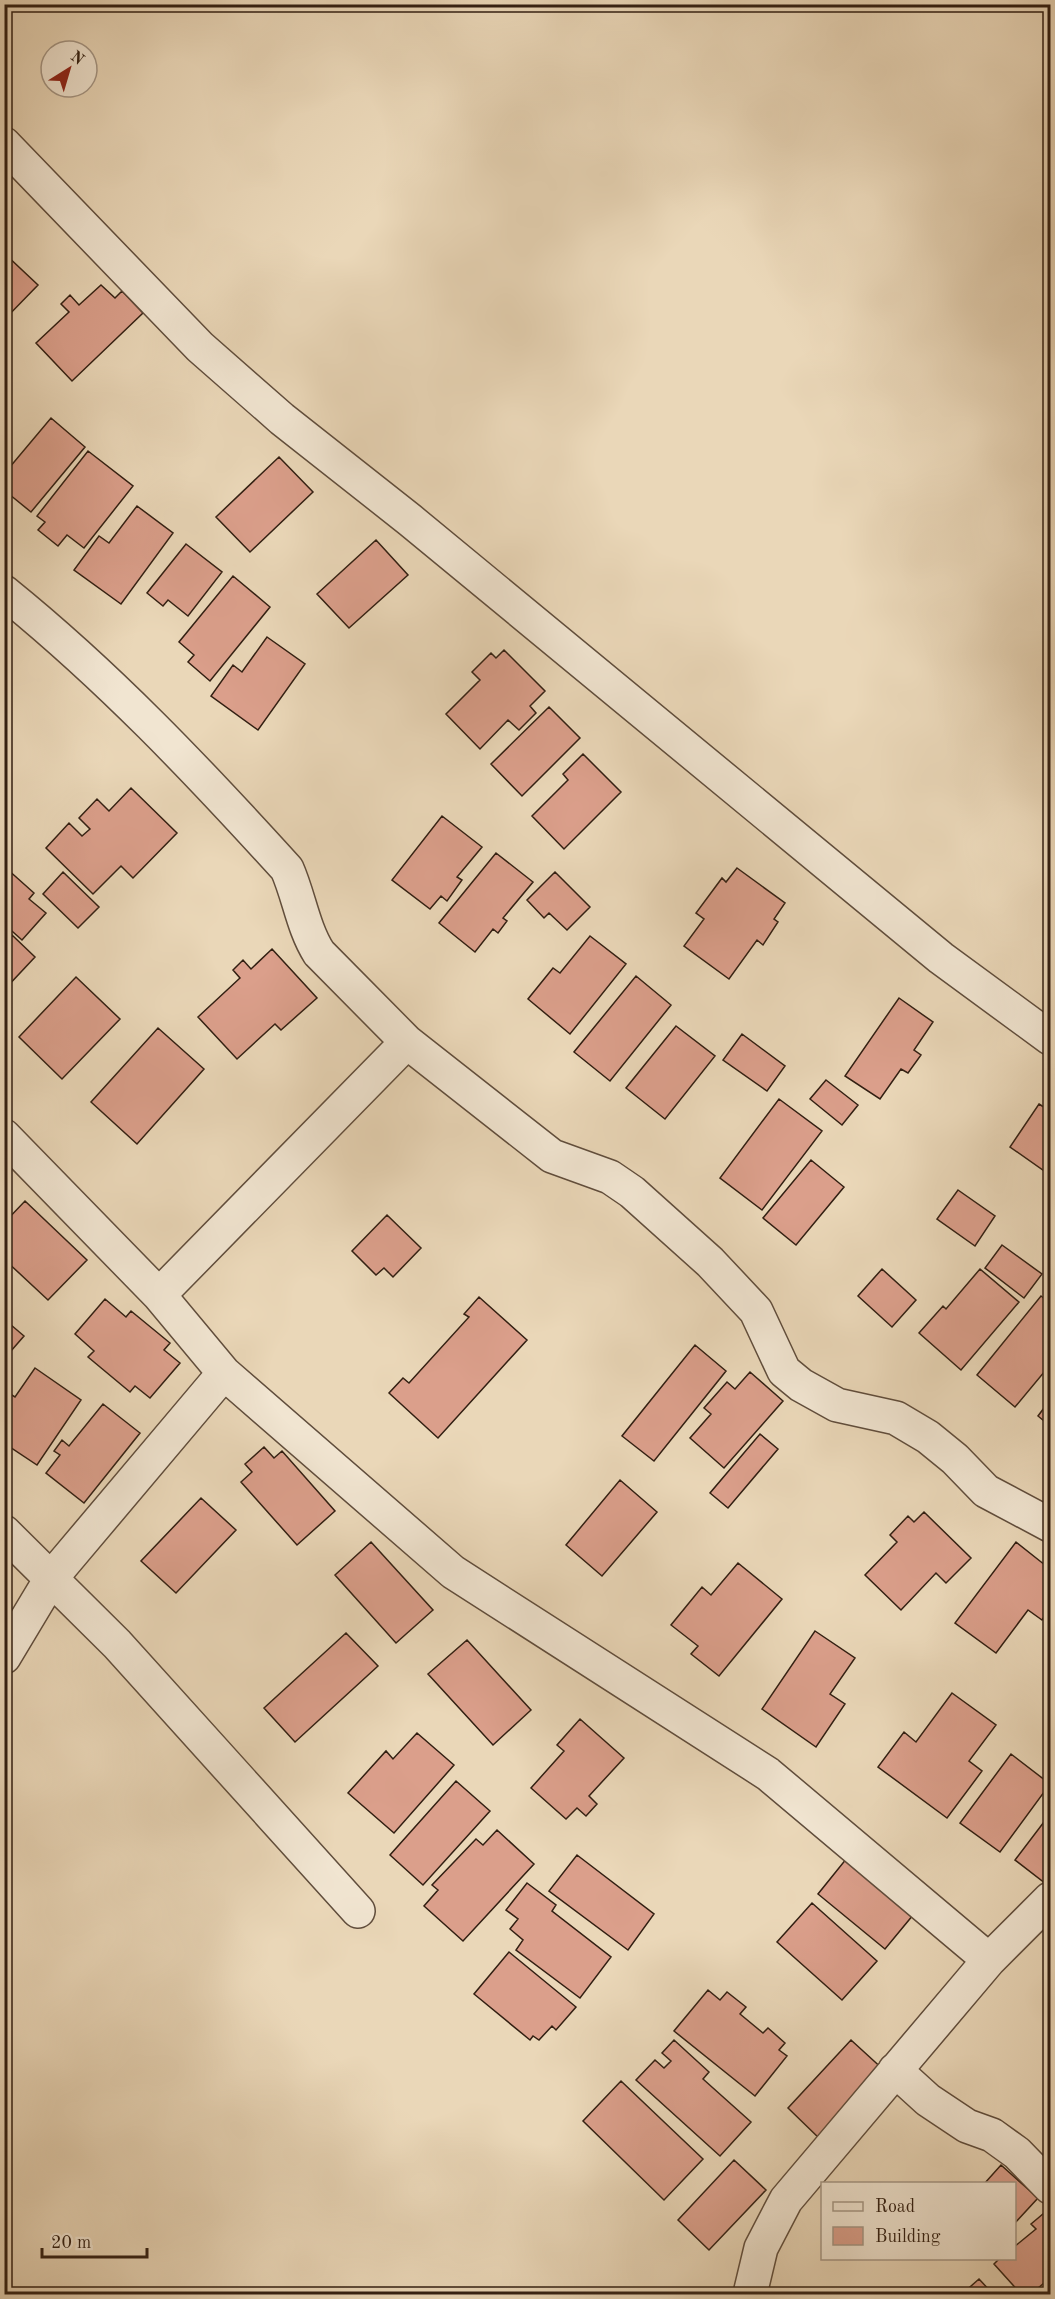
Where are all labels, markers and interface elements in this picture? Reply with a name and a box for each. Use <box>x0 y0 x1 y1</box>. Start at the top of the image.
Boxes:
north arrow <box>39 39 99 99</box>
text: N <box>67 49 87 69</box>
legend <box>821 2182 1016 2260</box>
text: Road <box>875 2198 915 2216</box>
scale bar <box>42 2221 147 2259</box>
text: Building <box>875 2228 941 2246</box>
text: 20 m <box>51 2234 91 2252</box>

